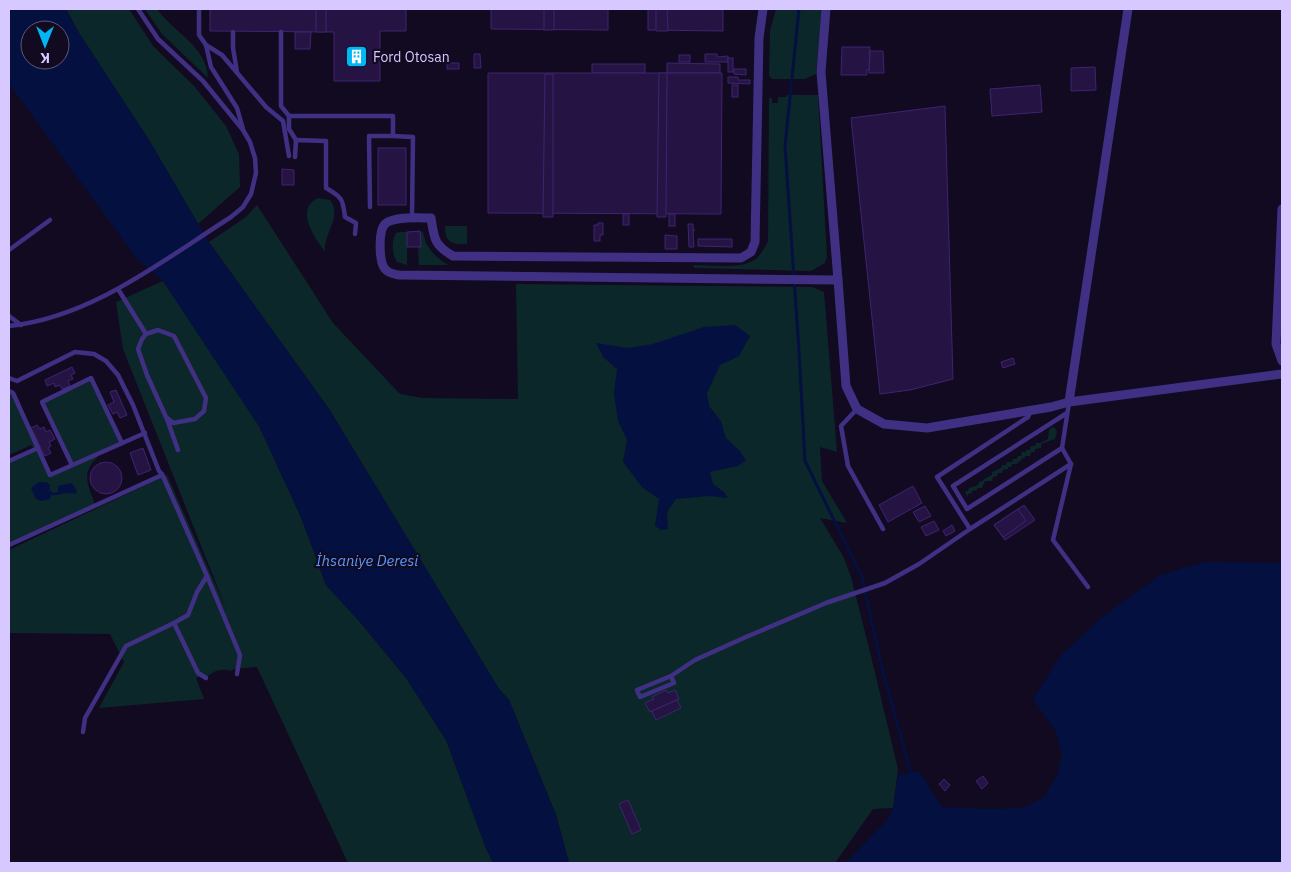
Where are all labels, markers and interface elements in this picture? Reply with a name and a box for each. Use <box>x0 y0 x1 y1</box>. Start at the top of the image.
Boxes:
north arrow <box>20 20 70 70</box>
building icon: Ford Otosan <box>345 45 369 69</box>
place label: Ford Otosan <box>373 48 450 66</box>
text: K <box>40 49 50 67</box>
water label: İhsaniye Deresi <box>316 551 418 570</box>

